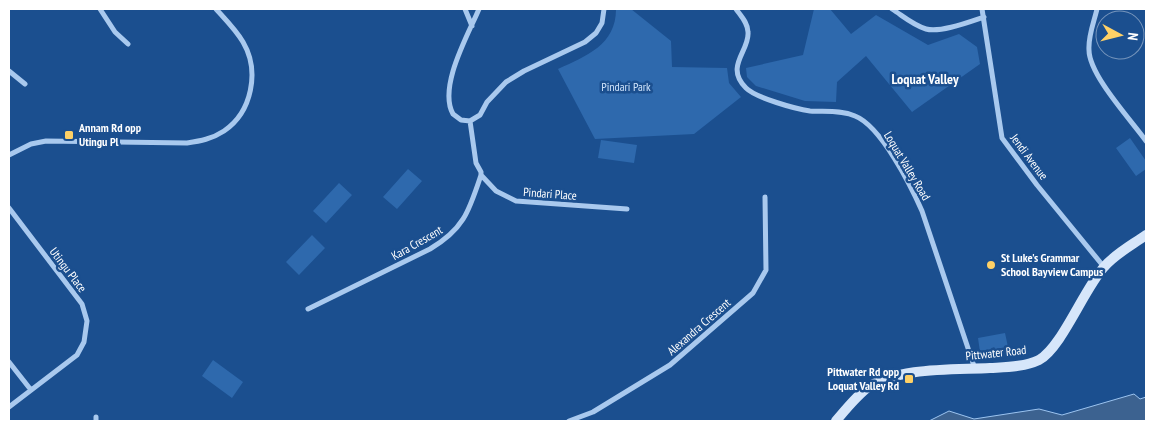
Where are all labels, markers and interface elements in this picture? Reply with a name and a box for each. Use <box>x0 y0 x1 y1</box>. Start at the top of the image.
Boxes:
north arrow <box>1095 10 1145 60</box>
text: N <box>1124 32 1142 41</box>
district label: Loquat Valley <box>891 70 959 88</box>
park label: Pindari Park <box>601 79 651 94</box>
place label: Annam Rd opp Utingu Pl <box>78 120 142 149</box>
marker: Annam Rd opp Utingu Pl <box>63 129 75 141</box>
street label: Loquat Valley Road <box>881 129 934 203</box>
street label: Jendi Avenue <box>1007 130 1052 183</box>
street label: Pindari Place <box>523 184 577 203</box>
street label: Kara Crescent <box>389 222 445 263</box>
street label: Utingu Place <box>47 244 90 295</box>
place label: St Luke's Grammar School Bayview Campus <box>1001 250 1103 279</box>
marker: St Luke's Grammar School Bayview Campus <box>985 259 997 271</box>
street label: Alexandra Crescent <box>664 294 734 358</box>
street label: Pittwater Road <box>965 342 1027 363</box>
place label: Pittwater Rd opp Loquat Valley Rd <box>827 364 900 393</box>
marker: Pittwater Rd opp Loquat Valley Rd <box>903 373 915 385</box>

